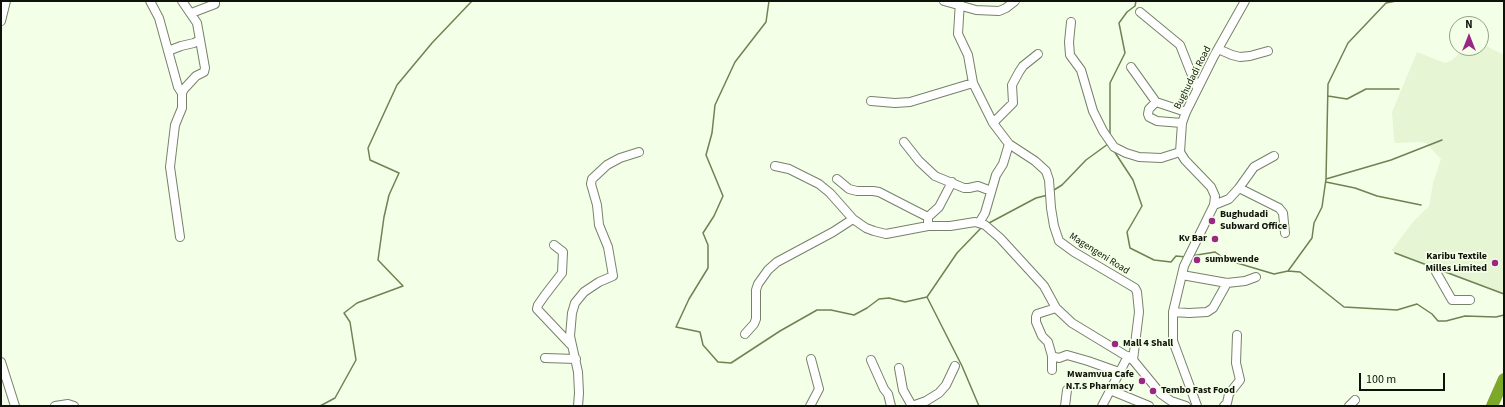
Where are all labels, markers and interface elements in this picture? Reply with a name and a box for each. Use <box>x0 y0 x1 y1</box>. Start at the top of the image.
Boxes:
north arrow <box>1449 16 1489 56</box>
text: N <box>1465 17 1473 32</box>
street label: Bughudadi Road <box>1172 44 1214 112</box>
place label: Bughudadi Subward Office <box>1220 209 1287 232</box>
marker: Bughudadi Subward Office <box>1207 216 1217 226</box>
street label: Magengeni Road <box>1067 231 1131 277</box>
place label: Kv Bar <box>1179 233 1207 245</box>
marker: Kv Bar <box>1210 234 1220 244</box>
place label: Karibu Textile Milles Limited <box>1425 251 1487 274</box>
place label: sumbwende <box>1205 254 1259 266</box>
marker: sumbwende <box>1192 255 1202 265</box>
marker: Karibu Textile Milles Limited <box>1490 258 1500 268</box>
place label: Mall 4 Shall <box>1123 338 1173 350</box>
marker: Mall 4 Shall <box>1110 339 1120 349</box>
scale bar <box>1361 365 1447 391</box>
place label: Mwamvua Cafe N.T.S Pharmacy <box>1066 369 1134 392</box>
text: 100 m <box>1366 371 1396 388</box>
marker: Mwamvua Cafe N.T.S Pharmacy <box>1137 376 1147 386</box>
place label: Tembo Fast Food <box>1161 385 1235 397</box>
marker: Tembo Fast Food <box>1148 386 1158 396</box>

